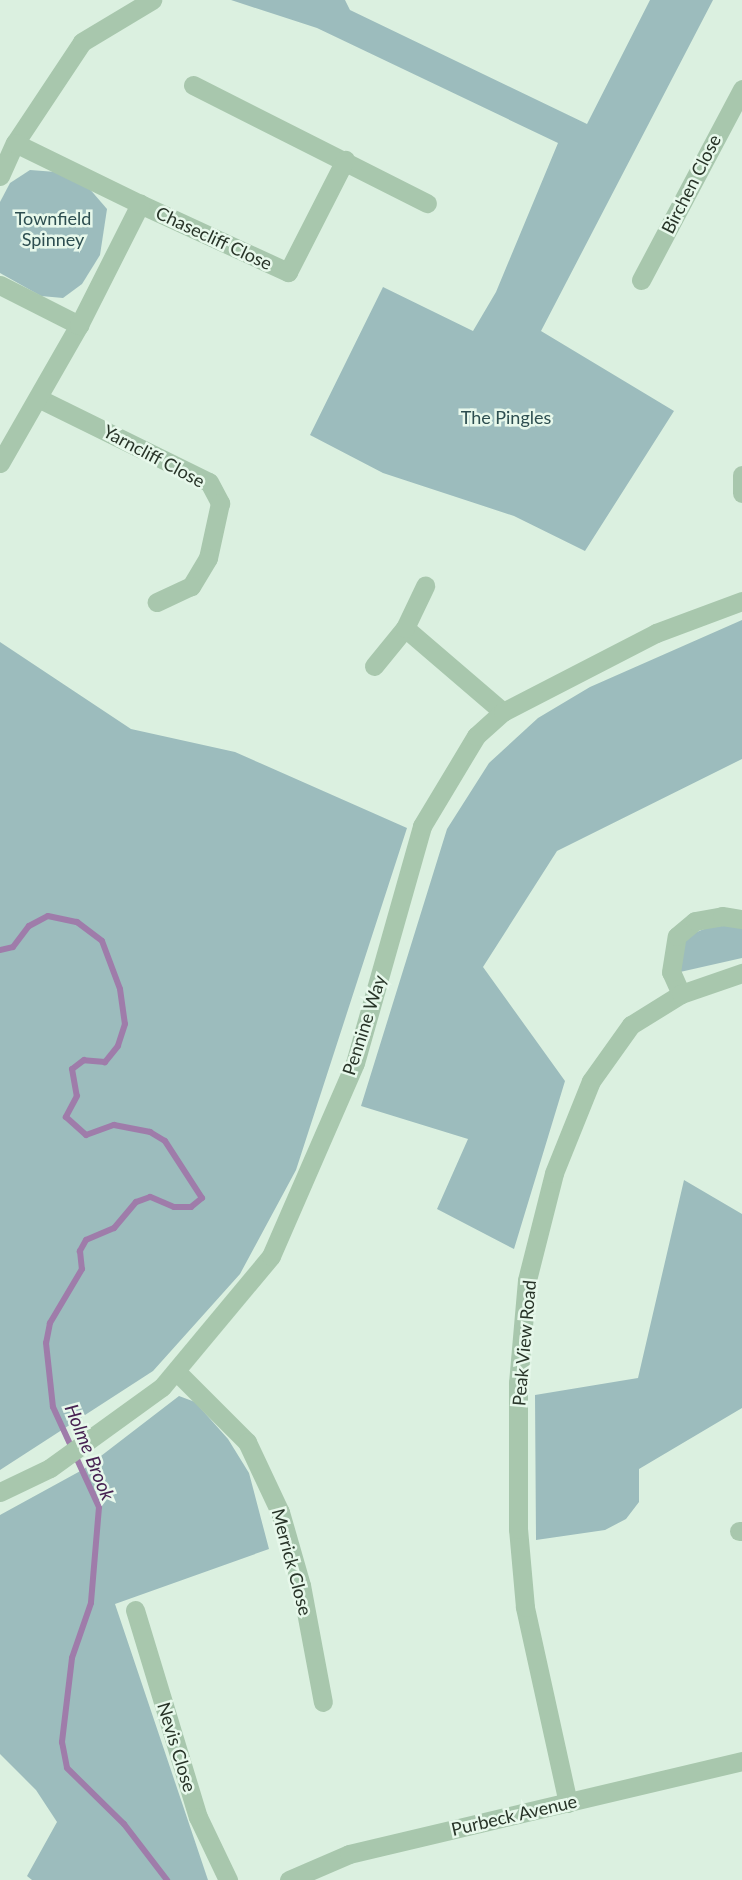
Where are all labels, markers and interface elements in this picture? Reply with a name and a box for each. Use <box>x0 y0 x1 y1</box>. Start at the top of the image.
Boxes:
street label: Birchen Close <box>657 131 725 237</box>
street label: Chasecliff Close <box>152 202 276 274</box>
park label: Townfield Spinney <box>15 208 91 250</box>
park label: The Pingles <box>461 406 551 428</box>
street label: Yarncliff Close <box>99 420 209 492</box>
street label: Pennine Way <box>338 972 390 1078</box>
street label: Peak View Road <box>508 1279 540 1407</box>
water label: Holme Brook <box>60 1400 120 1504</box>
street label: Merrick Close <box>267 1506 317 1618</box>
street label: Nevis Close <box>153 1700 201 1794</box>
street label: Purbeck Avenue <box>449 1790 579 1840</box>

